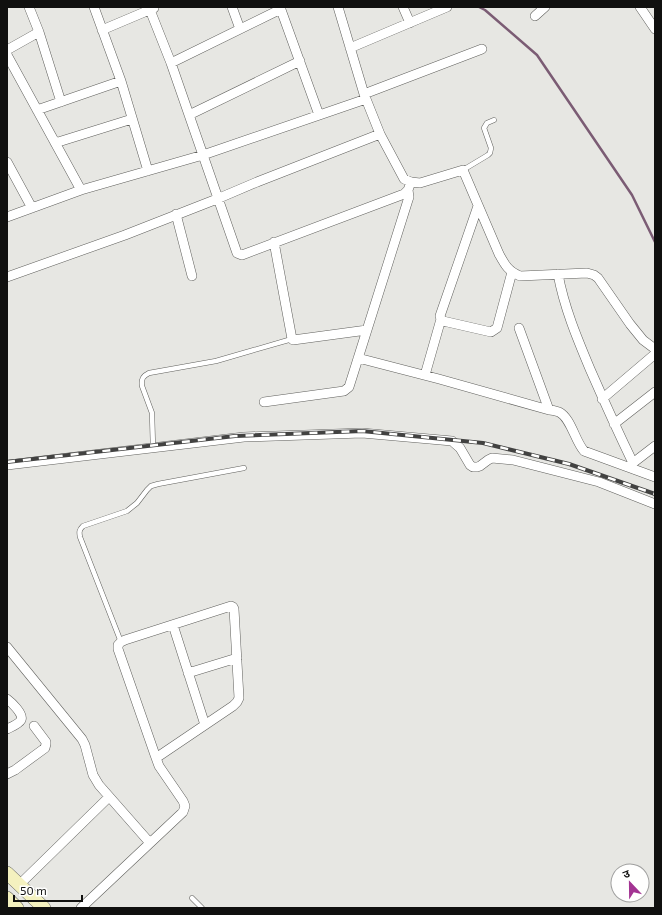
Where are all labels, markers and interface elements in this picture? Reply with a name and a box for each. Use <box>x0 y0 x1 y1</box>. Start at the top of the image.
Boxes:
north arrow <box>610 863 650 903</box>
text: उ <box>621 866 632 880</box>
scale bar <box>14 877 82 903</box>
text: 50 m <box>20 883 47 897</box>

